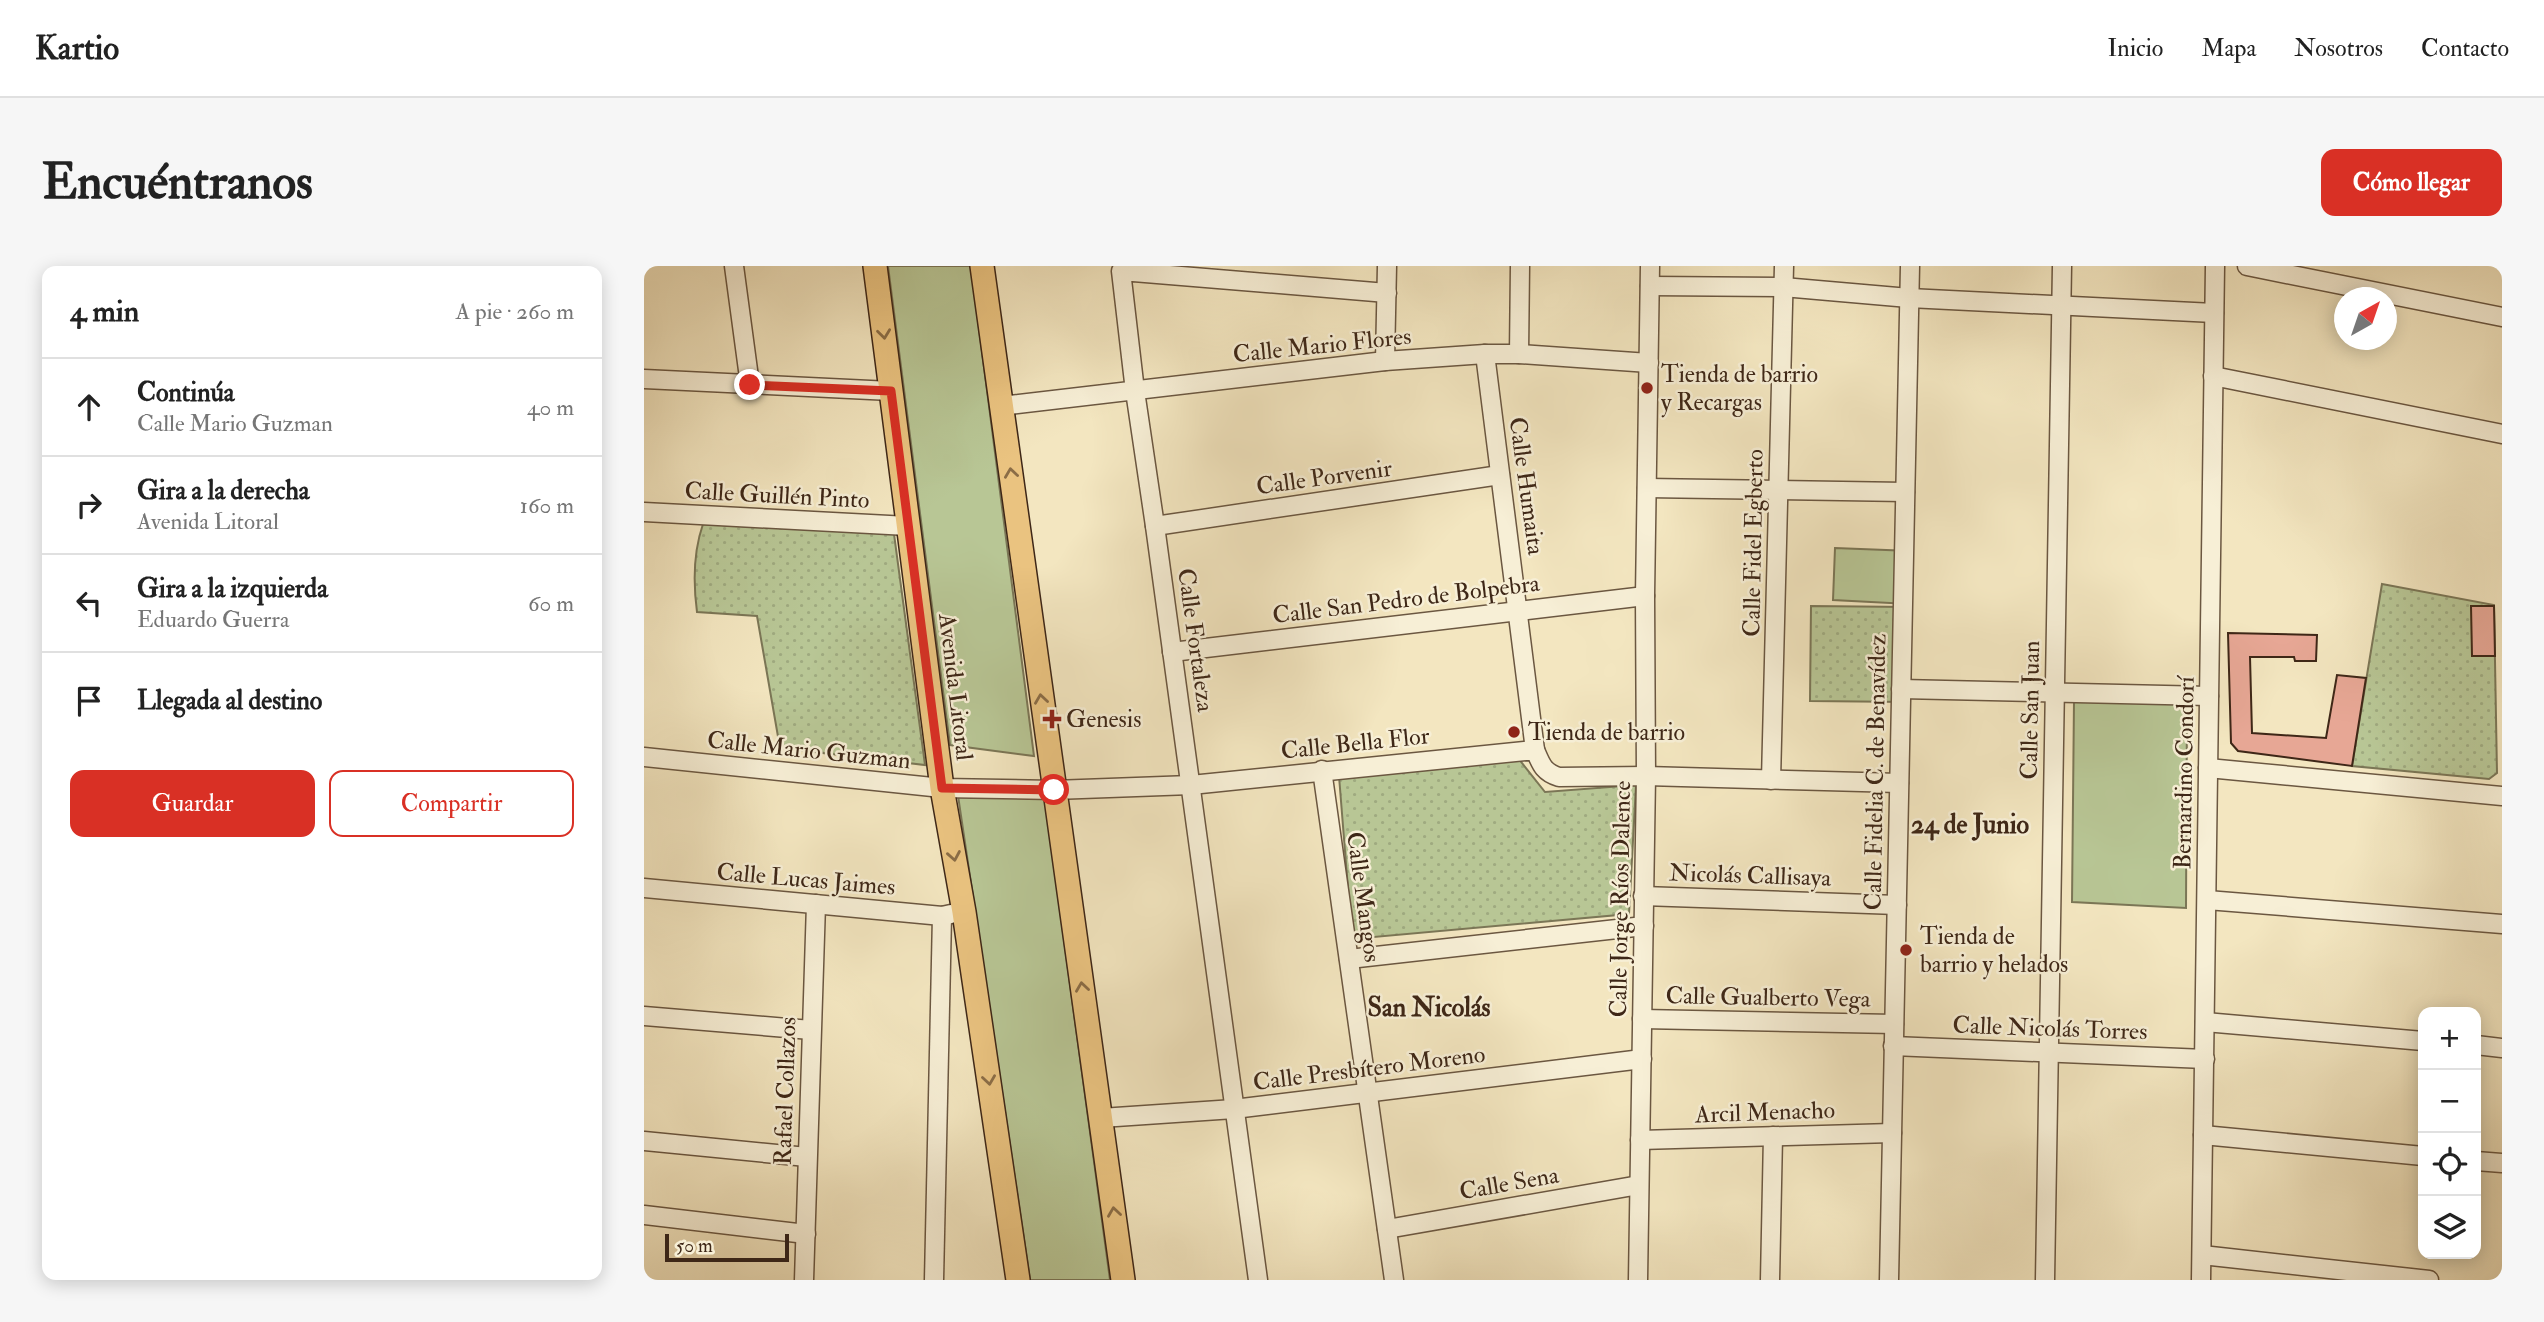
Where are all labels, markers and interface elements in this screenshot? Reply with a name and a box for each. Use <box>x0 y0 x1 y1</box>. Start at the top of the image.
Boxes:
text: Kartio <box>35 28 119 69</box>
text: Inicio <box>2108 33 2163 64</box>
text: Mapa <box>2201 33 2256 64</box>
text: Nosotros <box>2294 33 2383 64</box>
text: Contacto <box>2421 33 2509 64</box>
button: Cómo llegar <box>2321 149 2502 216</box>
text: Encuéntranos <box>42 152 313 213</box>
north arrow <box>2334 287 2397 350</box>
text: 4 min <box>70 293 139 330</box>
text: A pie · 260 m <box>455 297 574 326</box>
street label: Calle Mario Flores <box>1231 321 1413 370</box>
one-way arrow <box>876 328 891 340</box>
place label: Tienda de barrio y Recargas <box>1661 359 1818 418</box>
route end <box>734 369 765 400</box>
text: Continúa <box>137 377 235 409</box>
marker: Tienda de barrio y Recargas <box>1639 380 1655 396</box>
icon: ahead <box>70 388 108 426</box>
text: 40 m <box>527 393 574 422</box>
text: Calle Mario Guzman <box>137 409 333 438</box>
street label: Calle Humaita <box>1501 415 1552 558</box>
street label: Calle Fidel Egberto <box>1736 449 1771 637</box>
street label: Calle Porvenir <box>1254 453 1394 502</box>
one-way arrow <box>1003 467 1018 479</box>
text: Gira a la derecha <box>137 475 310 507</box>
street label: Calle Guillén Pinto <box>684 475 870 516</box>
icon: right <box>70 486 108 524</box>
text: 160 m <box>520 491 574 520</box>
text: Avenida Litoral <box>137 507 279 536</box>
street label: Calle Fortaleza <box>1170 566 1221 715</box>
street label: Calle San Pedro de Bolpebra <box>1271 568 1542 631</box>
text: Gira a la izquierda <box>137 573 328 605</box>
icon: left <box>70 584 108 622</box>
text: 60 m <box>528 589 574 618</box>
text: Eduardo Guerra <box>137 605 289 634</box>
street label: Avenida Litoral <box>931 611 980 762</box>
street label: Calle Fidelia C. de Benavídez <box>1858 633 1893 911</box>
street label: Calle San Juan <box>2014 640 2047 780</box>
street label: Bernardino Condorí <box>2167 675 2202 870</box>
icon: arrive <box>70 682 108 720</box>
text: Llegada al destino <box>137 685 322 717</box>
one-way arrow <box>1034 693 1049 704</box>
place label: Genesis <box>1066 704 1141 735</box>
marker: Genesis <box>1044 711 1060 727</box>
place label: Tienda de barrio <box>1528 717 1685 748</box>
street label: Calle Bella Flor <box>1279 720 1431 767</box>
street label: Calle Mario Guzman <box>706 724 912 777</box>
marker: Tienda de barrio <box>1506 724 1522 740</box>
button: Guardar <box>70 770 315 837</box>
button: Compartir <box>329 770 574 837</box>
route start <box>1038 774 1069 805</box>
street label: Calle Jorge Ríos Dalence <box>1603 780 1638 1018</box>
district label: 24 de Junio <box>1911 809 2029 841</box>
street label: Calle Mangos <box>1339 830 1388 964</box>
one-way arrow <box>946 850 961 862</box>
street label: Calle Lucas Jaimes <box>715 856 897 903</box>
street label: Nicolás Callisaya <box>1668 857 1833 894</box>
place label: Tienda de barrio y helados <box>1920 921 2068 980</box>
marker: Tienda de barrio y helados <box>1898 942 1914 958</box>
street label: Calle Gualberto Vega <box>1665 980 1872 1015</box>
one-way arrow <box>1075 981 1090 993</box>
district label: San Nicolás <box>1368 992 1491 1024</box>
map controls <box>2418 1007 2481 1259</box>
button: + <box>2418 1007 2481 1070</box>
street label: Calle Nicolás Torres <box>1952 1010 2148 1047</box>
street label: Rafael Collazos <box>767 1016 804 1166</box>
street label: Calle Presbítero Moreno <box>1251 1039 1487 1098</box>
button: − <box>2418 1070 2481 1133</box>
one-way arrow <box>981 1075 996 1086</box>
street label: Arcil Menacho <box>1693 1095 1836 1130</box>
button: locate <box>2418 1133 2481 1196</box>
street label: Calle Sena <box>1457 1159 1562 1207</box>
button: layers <box>2418 1196 2481 1259</box>
one-way arrow <box>1106 1207 1121 1218</box>
scale bar <box>665 1231 789 1263</box>
text: 50 m <box>676 1234 713 1258</box>

